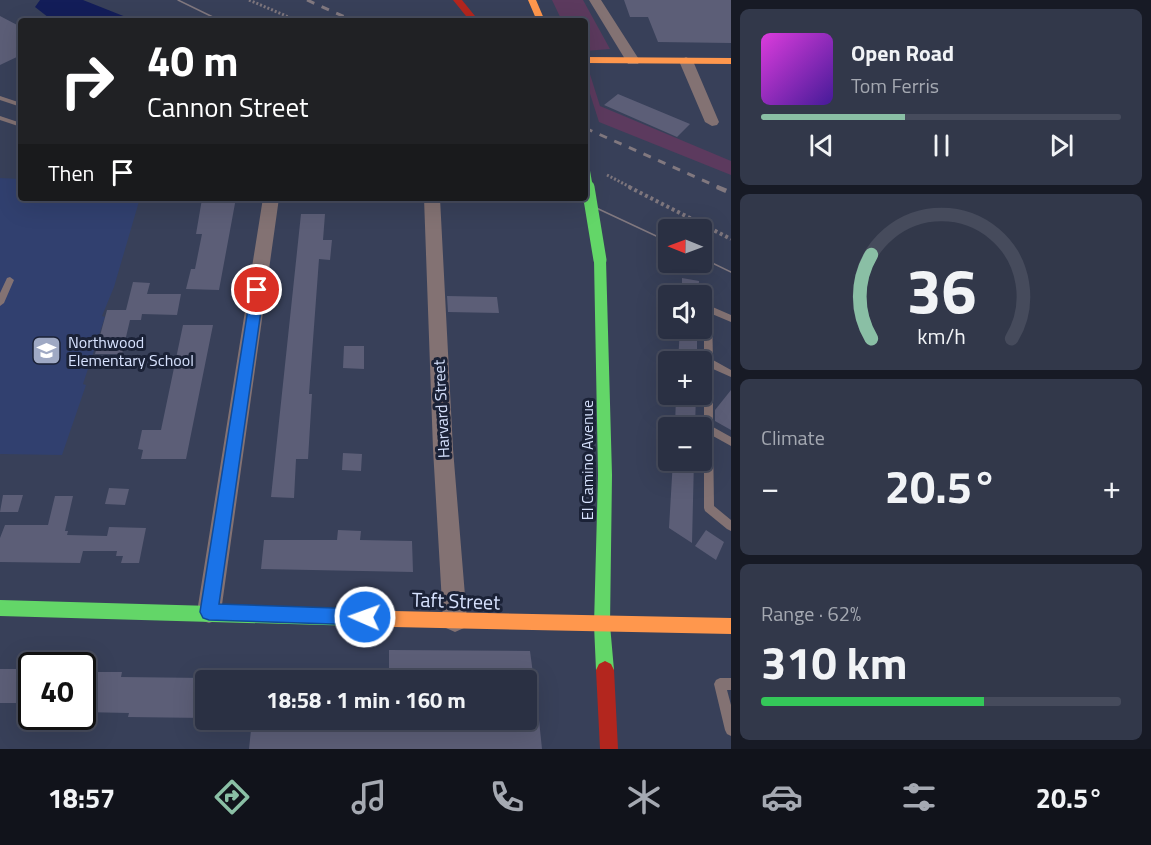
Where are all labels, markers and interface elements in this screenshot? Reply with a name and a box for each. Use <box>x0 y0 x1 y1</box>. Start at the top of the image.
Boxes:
text: 40 m <box>147 28 239 92</box>
text: Open Road <box>851 36 954 70</box>
icon: right <box>48 42 126 120</box>
text: Tom Ferris <box>851 70 939 101</box>
text: Cannon Street <box>147 86 309 127</box>
icon: previous <box>805 129 838 162</box>
icon: pause <box>925 129 958 162</box>
icon: next <box>1045 129 1078 162</box>
text: Then <box>48 156 94 190</box>
icon: arrive <box>106 156 139 189</box>
north arrow <box>658 219 712 273</box>
map controls <box>658 219 712 471</box>
text: 36 <box>906 242 976 337</box>
pin <box>231 264 282 315</box>
icon: arrive <box>240 273 273 306</box>
button: sound <box>658 285 712 339</box>
text: km/h <box>917 320 965 352</box>
place label: Northwood Elementary School <box>68 330 194 372</box>
school or university icon: Northwood Elementary School <box>31 335 63 367</box>
button: + <box>658 351 712 405</box>
street label: Harvard Street <box>426 359 456 459</box>
street label: El Camino Avenue <box>575 400 599 520</box>
button: − <box>658 417 712 471</box>
text: Climate <box>761 422 825 453</box>
text: 20.5° <box>885 452 997 520</box>
text: − <box>761 462 779 512</box>
text: + <box>1103 462 1121 512</box>
street label: Taft Street <box>411 583 501 618</box>
position arrow <box>333 585 397 649</box>
text: Range · 62% <box>761 598 861 629</box>
text: 310 km <box>761 628 907 696</box>
speed limit sign: 40 <box>18 652 96 730</box>
text: 18:58 · 1 min · 160 m <box>266 683 466 717</box>
icon: directions <box>211 776 253 818</box>
icon: music <box>348 776 390 818</box>
icon: phone <box>486 776 528 818</box>
icon: climate <box>623 776 665 818</box>
icon: car <box>761 776 803 818</box>
icon: filters <box>898 776 940 818</box>
text: 18:57 <box>48 777 115 818</box>
text: 20.5° <box>1036 777 1103 818</box>

